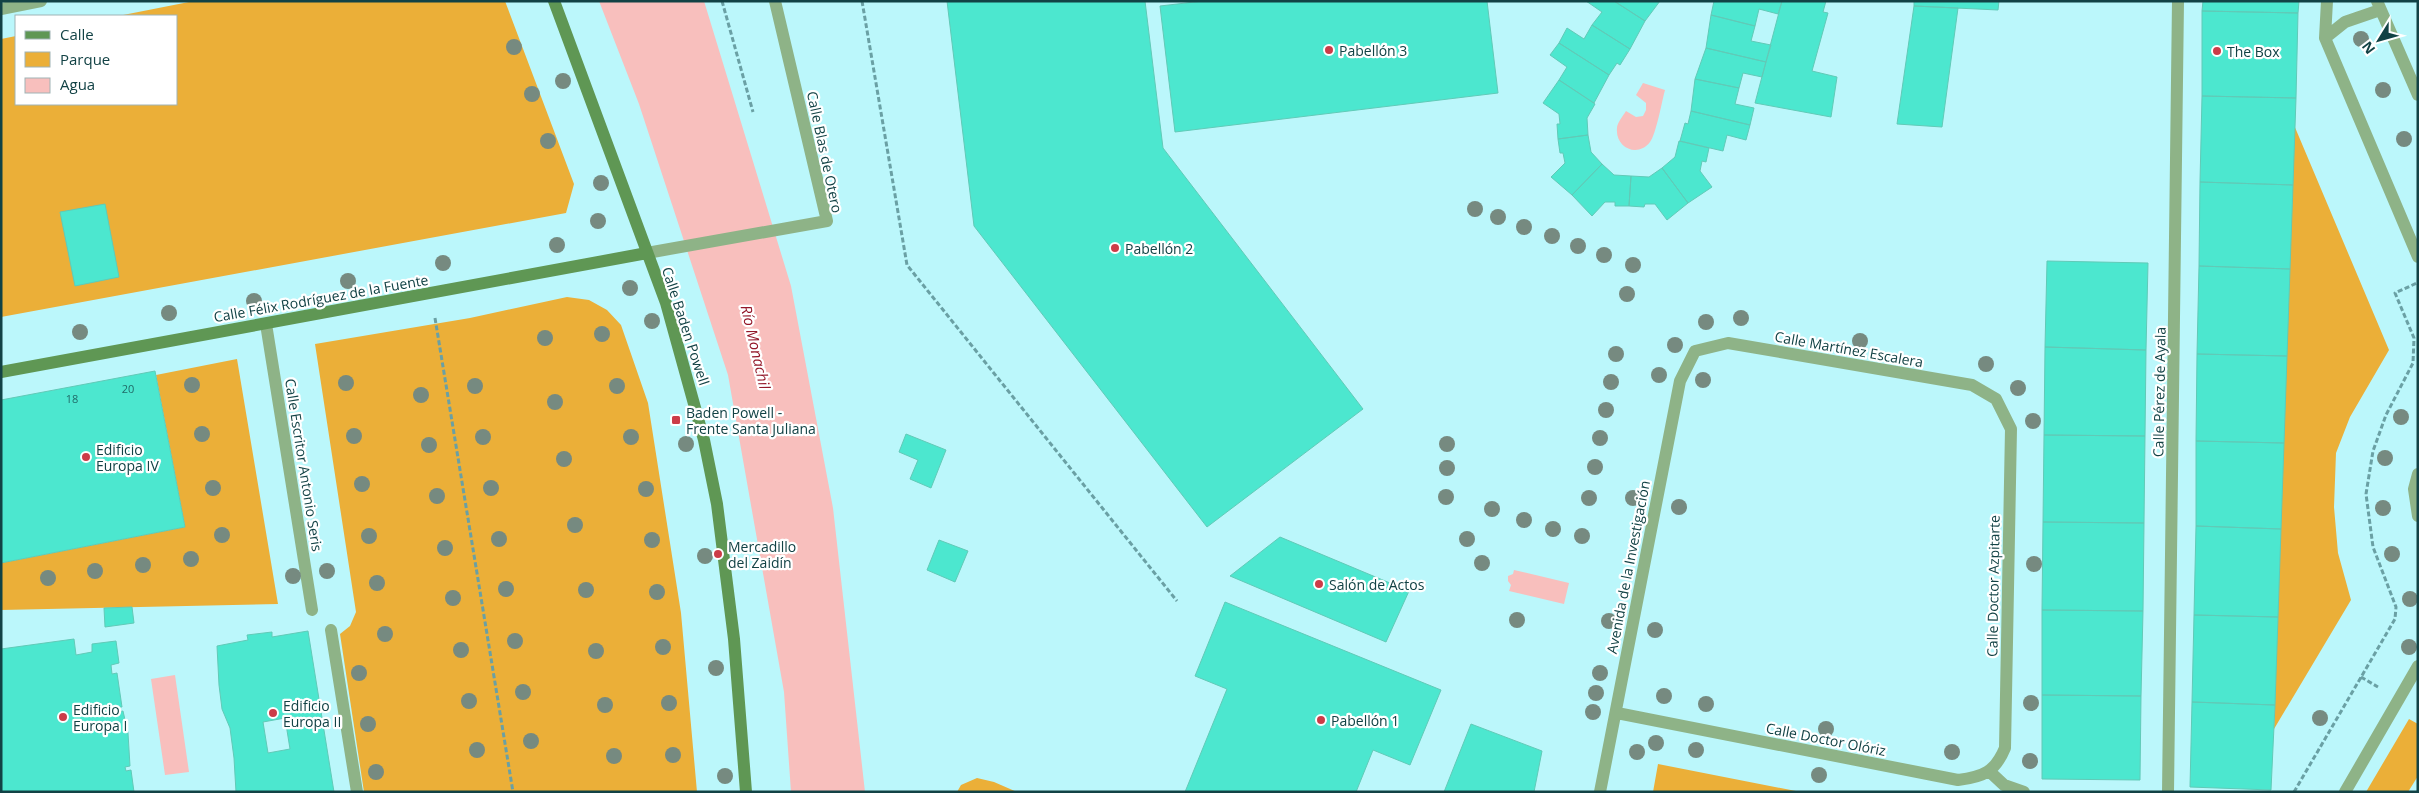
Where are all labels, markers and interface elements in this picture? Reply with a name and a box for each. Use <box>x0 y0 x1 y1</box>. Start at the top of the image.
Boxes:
legend <box>15 15 178 105</box>
north arrow <box>2354 15 2404 65</box>
text: Calle <box>60 24 94 44</box>
text: N <box>2357 38 2379 58</box>
place label: Pabellón 3 <box>1339 41 1407 60</box>
place label: The Box <box>2227 42 2280 61</box>
marker: Pabellón 3 <box>1323 44 1335 56</box>
marker: The Box <box>2211 45 2223 57</box>
text: Parque <box>60 49 110 69</box>
text: Agua <box>60 74 95 94</box>
street label: Calle Blas de Otero <box>803 89 847 215</box>
place label: Pabellón 2 <box>1125 239 1193 258</box>
marker: Pabellón 2 <box>1109 242 1121 254</box>
street label: Calle Baden Powell <box>658 264 714 388</box>
street label: Calle Félix Rodríguez de la Fuente <box>212 270 430 326</box>
water label: Río Monachil <box>737 303 776 392</box>
street label: Calle Martínez Escalera <box>1773 327 1925 371</box>
street label: Calle Pérez de Ayala <box>2148 327 2170 457</box>
street label: Calle Escritor Antonio Seris <box>281 377 327 553</box>
house number: 20 <box>122 381 134 396</box>
house number: 18 <box>66 391 78 406</box>
place label: Baden Powell - Frente Santa Juliana <box>686 403 816 438</box>
marker: Baden Powell - Frente Santa Juliana <box>670 414 682 426</box>
place label: Edificio Europa IV <box>96 440 159 475</box>
marker: Edificio Europa IV <box>80 451 92 463</box>
street label: Avenida de la Investigación <box>1602 479 1654 655</box>
street label: Calle Doctor Azpitarte <box>1982 515 2004 657</box>
place label: Mercadillo del Zaidín <box>728 537 796 572</box>
marker: Mercadillo del Zaidín <box>712 548 724 560</box>
place label: Salón de Actos <box>1329 575 1425 594</box>
marker: Salón de Actos <box>1313 578 1325 590</box>
place label: Edificio Europa II <box>283 696 341 731</box>
place label: Edificio Europa I <box>73 700 127 735</box>
marker: Edificio Europa II <box>267 707 279 719</box>
marker: Edificio Europa I <box>57 711 69 723</box>
place label: Pabellón 1 <box>1331 711 1399 730</box>
marker: Pabellón 1 <box>1315 714 1327 726</box>
street label: Calle Doctor Olóriz <box>1764 718 1888 760</box>

